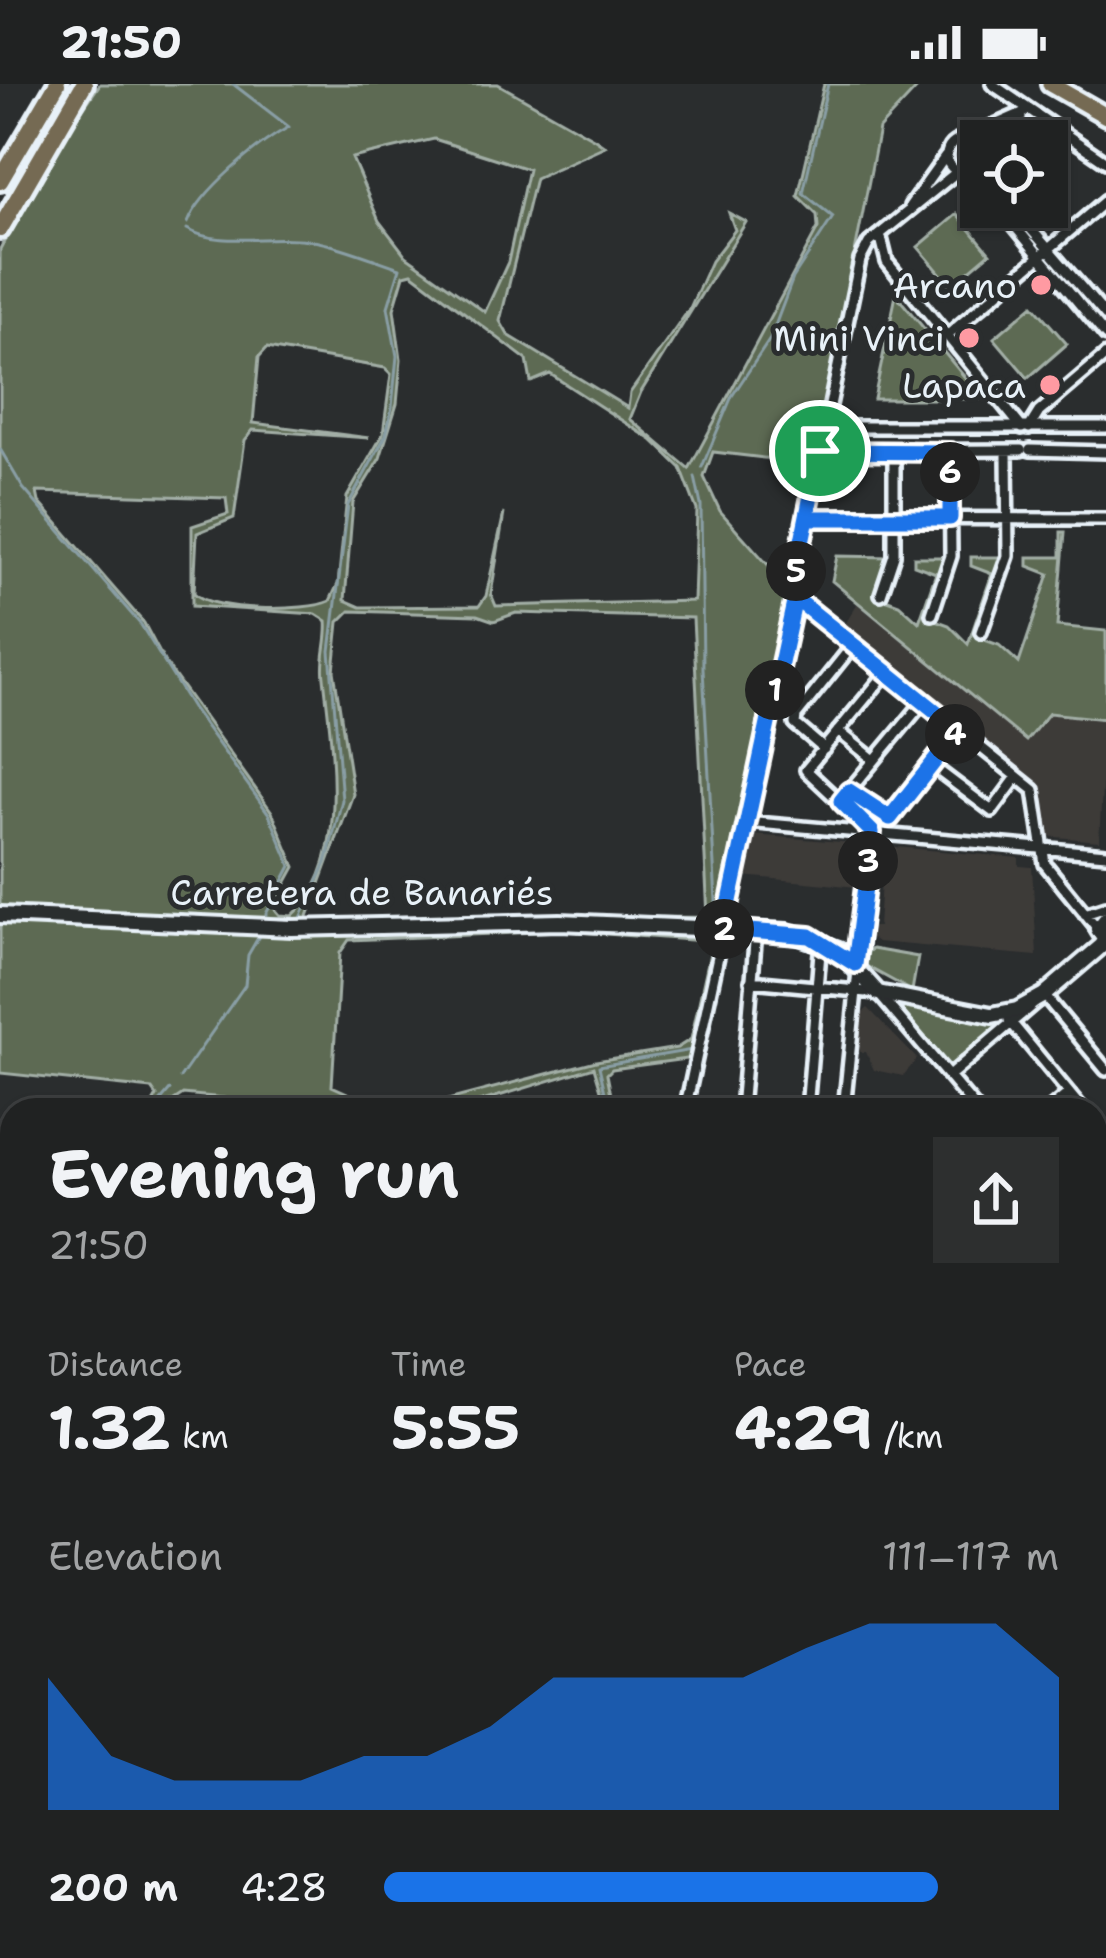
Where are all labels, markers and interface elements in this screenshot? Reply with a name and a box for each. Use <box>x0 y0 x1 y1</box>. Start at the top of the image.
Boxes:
text: 21:50 <box>60 12 182 72</box>
map controls <box>960 120 1068 228</box>
button: locate <box>960 120 1068 228</box>
place label: Arcano <box>893 261 1017 310</box>
marker: Arcano <box>1028 272 1054 298</box>
place label: Mini Vinci <box>773 314 945 363</box>
marker: Mini Vinci <box>956 325 982 351</box>
place label: Lapaca <box>902 361 1026 410</box>
marker: Lapaca <box>1037 372 1063 398</box>
pin <box>769 400 871 502</box>
icon: arrive <box>787 418 853 484</box>
pin: 6 <box>920 442 980 502</box>
text: 6 <box>938 449 962 494</box>
pin: 5 <box>766 541 826 601</box>
text: 5 <box>786 548 806 593</box>
pin: 1 <box>745 660 805 720</box>
text: 1 <box>767 667 783 712</box>
pin: 4 <box>925 704 985 764</box>
text: 4 <box>943 711 967 756</box>
pin: 3 <box>838 831 898 891</box>
text: 3 <box>856 838 880 883</box>
street label: Carretera de Banariés <box>170 868 554 917</box>
pin: 2 <box>694 899 754 959</box>
text: 2 <box>712 906 736 951</box>
text: Evening run <box>48 1130 459 1218</box>
button: share <box>933 1137 1059 1263</box>
text: 21:50 <box>48 1219 149 1271</box>
text: Distance <box>48 1342 183 1387</box>
text: Time <box>391 1342 467 1387</box>
text: Pace <box>734 1342 807 1387</box>
text: 1.32 <box>48 1387 171 1467</box>
text: 5:55 <box>391 1387 520 1467</box>
text: 4:29 <box>734 1387 873 1467</box>
text: km <box>171 1414 229 1459</box>
text: /km <box>873 1414 943 1459</box>
text: Elevation <box>48 1530 223 1582</box>
text: 111–117 m <box>882 1530 1059 1582</box>
text: 200 m <box>48 1861 178 1913</box>
text: 4:28 <box>240 1861 328 1913</box>

